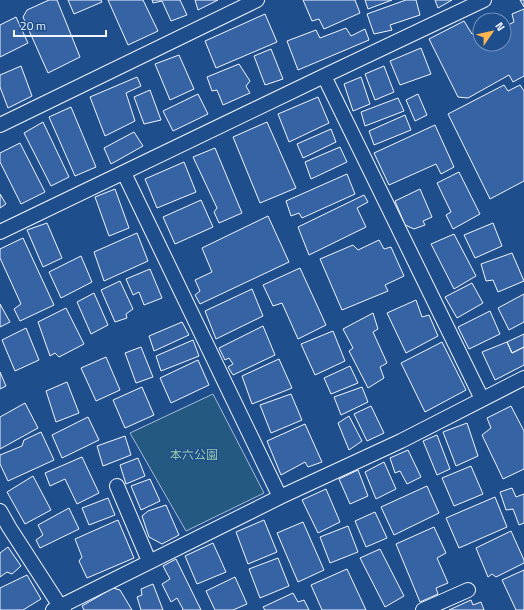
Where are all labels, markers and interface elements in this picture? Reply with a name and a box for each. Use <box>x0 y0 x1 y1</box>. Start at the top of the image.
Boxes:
scale bar <box>14 12 106 38</box>
north arrow <box>472 12 512 52</box>
text: 20 m <box>20 16 46 35</box>
text: N <box>492 19 509 34</box>
park label: 本六公園 <box>170 445 218 464</box>

